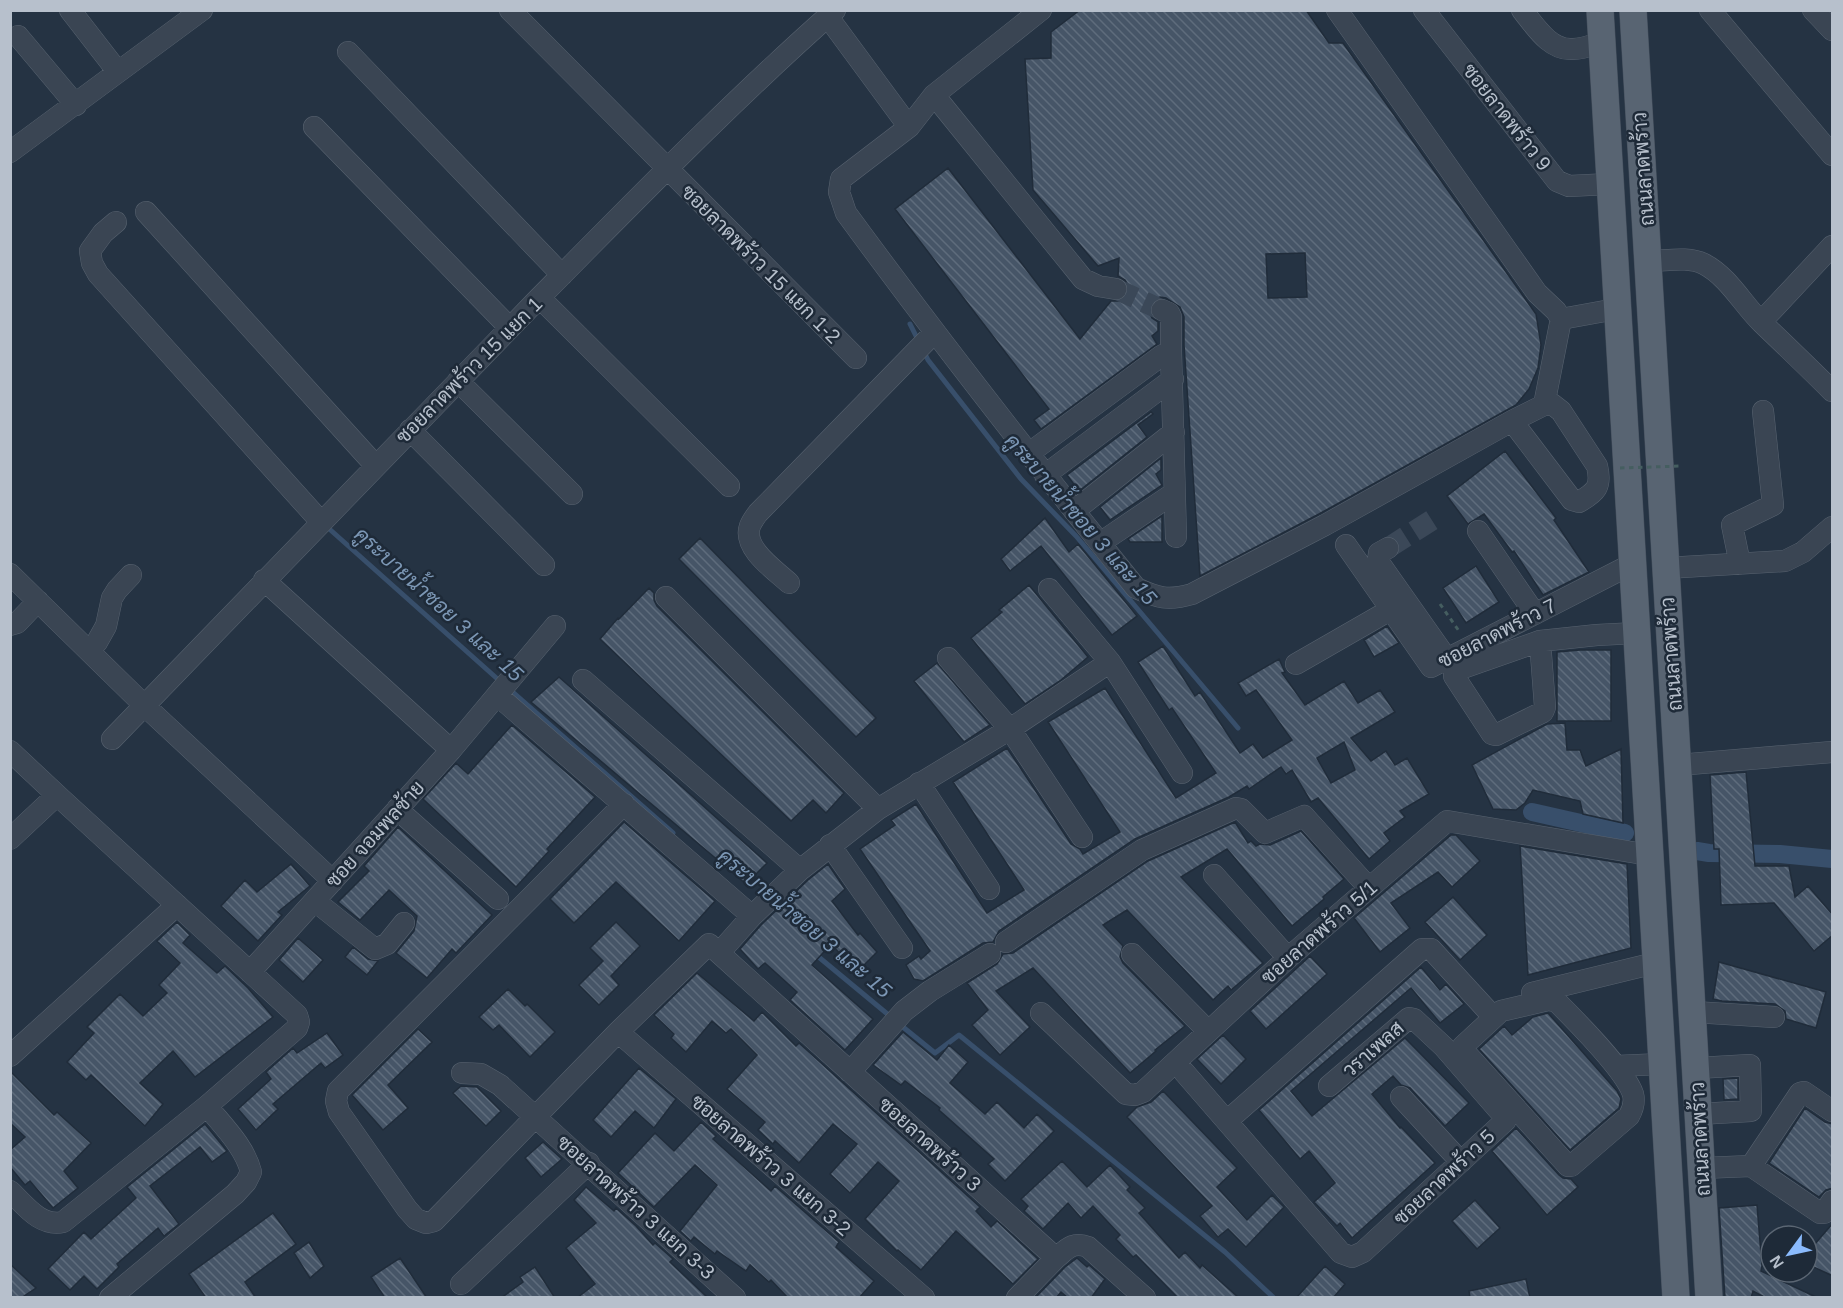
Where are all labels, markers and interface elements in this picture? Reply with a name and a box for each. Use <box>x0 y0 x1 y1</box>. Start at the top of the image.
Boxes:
street label: ซอยลาดพร้าว 9 <box>1459 59 1556 175</box>
street label: ถนนลาดพร้าว <box>1627 111 1658 227</box>
street label: ซอยลาดพร้าว 15 แยก 1-2 <box>677 179 846 348</box>
street label: ซอยลาดพร้าว 15 แยก 1 <box>391 292 547 448</box>
water label: คูระบายน้ำซอย 3 และ 15 <box>998 425 1166 612</box>
water label: คูระบายน้ำซอย 3 และ 15 <box>347 518 532 689</box>
street label: ซอยลาดพร้าว 7 <box>1434 593 1560 672</box>
street label: ถนนลาดพร้าว <box>1655 596 1686 712</box>
street label: ซอย จอมพลซ้าย <box>321 776 429 892</box>
water label: คูระบายน้ำซอย 3 และ 15 <box>711 839 900 1005</box>
street label: ซอยลาดพร้าว 5/1 <box>1256 875 1381 988</box>
street label: วราเพลส <box>1338 1017 1408 1081</box>
street label: ถนนลาดพร้าว <box>1685 1081 1714 1197</box>
street label: ซอยลาดพร้าว 3 แยก 3-2 <box>687 1089 856 1240</box>
street label: ซอยลาดพร้าว 3 <box>875 1092 986 1195</box>
street label: ซอยลาดพร้าว 5 <box>1389 1124 1499 1229</box>
street label: ซอยลาดพร้าว 3 แยก 3-3 <box>553 1130 720 1283</box>
north arrow <box>1759 1224 1819 1284</box>
text: N <box>1767 1252 1787 1271</box>

